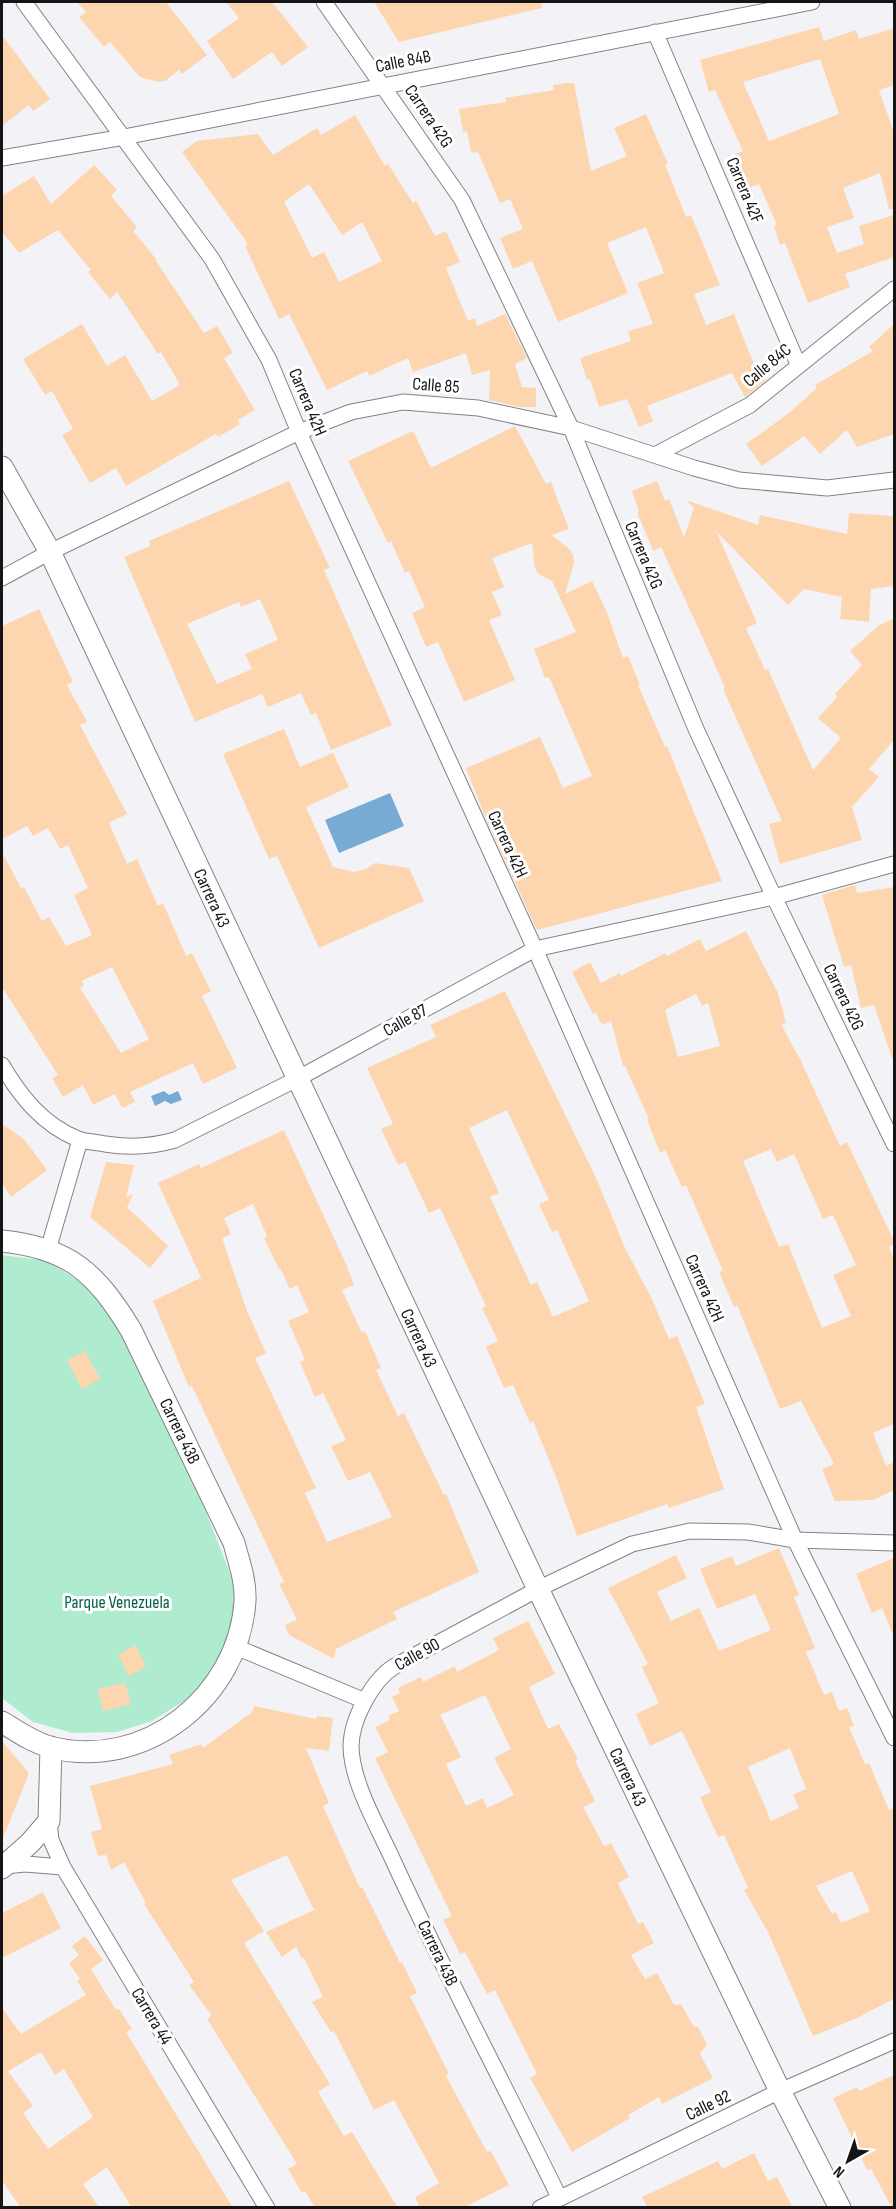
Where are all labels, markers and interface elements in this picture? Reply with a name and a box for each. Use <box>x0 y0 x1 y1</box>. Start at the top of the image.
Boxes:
street label: Calle 84B <box>374 46 433 77</box>
street label: Carrera 42G <box>400 81 457 152</box>
street label: Carrera 42F <box>721 154 768 226</box>
street label: Calle 84C <box>739 339 796 392</box>
street label: Carrera 42H <box>284 365 331 439</box>
street label: Calle 85 <box>412 373 460 398</box>
street label: Carrera 42G <box>620 518 667 592</box>
street label: Carrera 42H <box>483 807 532 881</box>
street label: Carrera 43 <box>189 865 234 931</box>
street label: Carrera 42G <box>818 961 869 1034</box>
street label: Calle 87 <box>380 999 432 1041</box>
street label: Carrera 42H <box>680 1251 729 1325</box>
street label: Carrera 43 <box>396 1305 441 1371</box>
street label: Carrera 43B <box>155 1395 204 1467</box>
park label: Parque Venezuela <box>64 1592 170 1613</box>
street label: Calle 90 <box>391 1634 443 1675</box>
street label: Carrera 43 <box>604 1745 651 1810</box>
street label: Carrera 43B <box>413 1917 462 1989</box>
street label: Carrera 44 <box>126 1984 177 2049</box>
street label: Calle 92 <box>682 2086 734 2125</box>
north arrow <box>818 2131 878 2191</box>
text: N <box>830 2161 849 2181</box>

